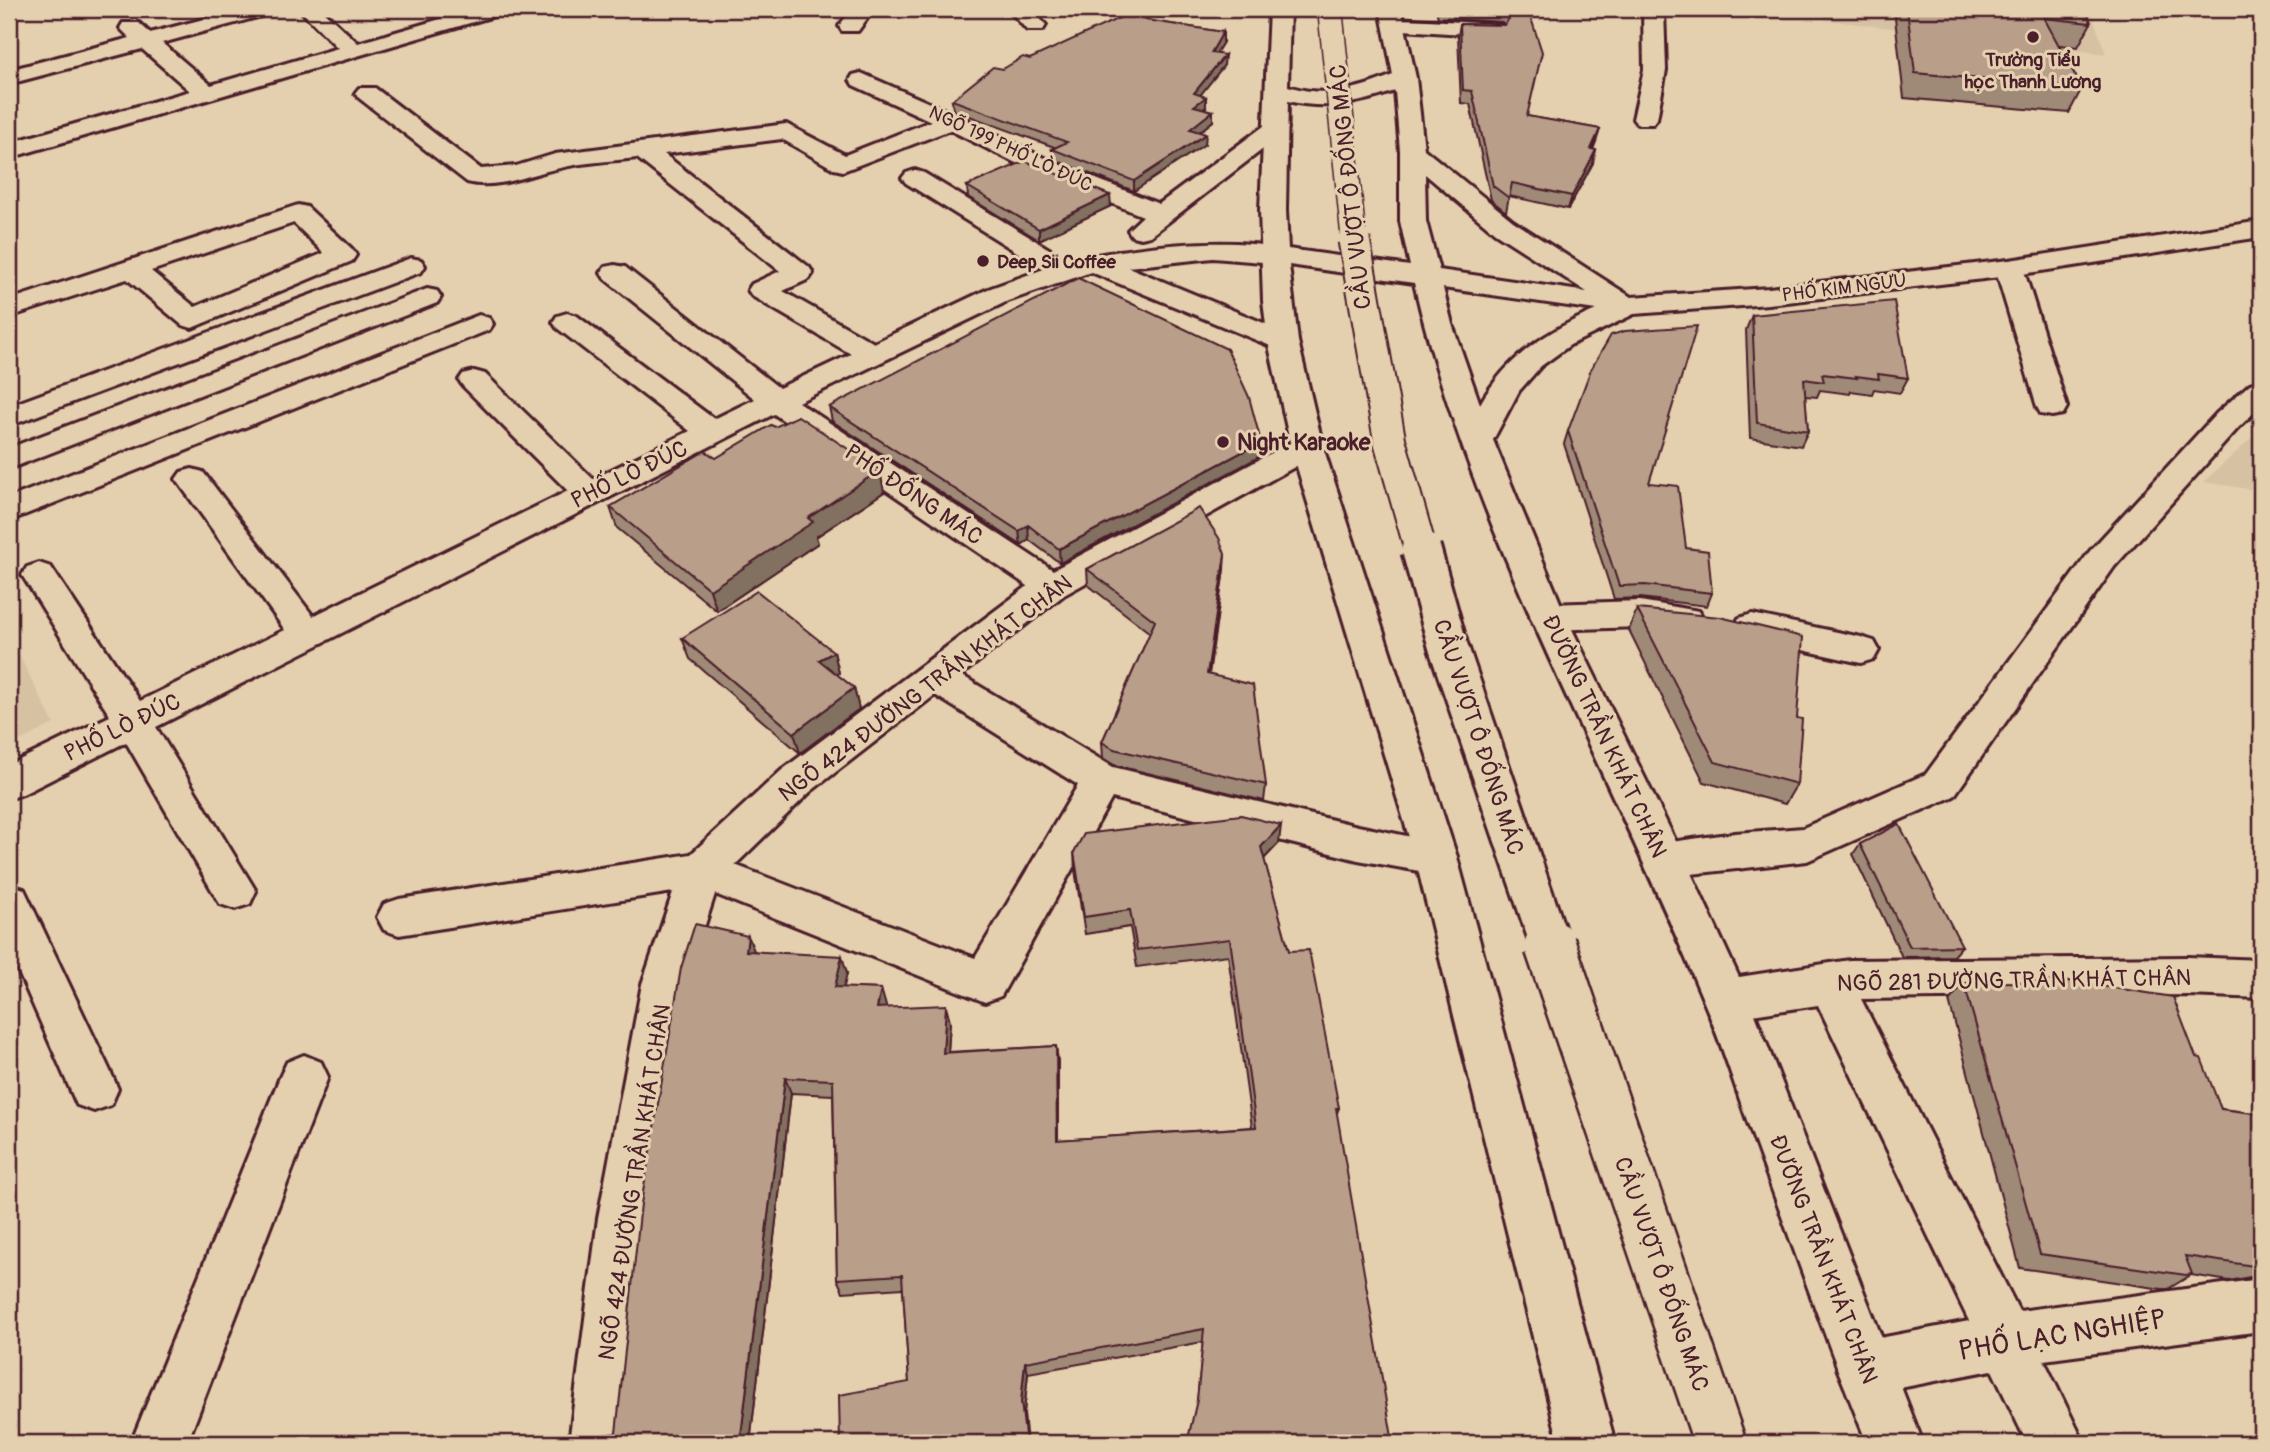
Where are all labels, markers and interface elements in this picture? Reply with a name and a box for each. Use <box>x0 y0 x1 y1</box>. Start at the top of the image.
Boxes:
marker: Trường Tiểu học Thanh Lương <box>2025 29 2041 45</box>
place label: Trường Tiểu học Thanh Lương <box>1965 48 2102 94</box>
street label: CẦU VƯỢT Ô ĐỐNG MÁC <box>1319 63 1378 311</box>
street label: NGÕ 199 PHỐ LÒ ĐÚC <box>925 99 1097 197</box>
place label: Deep Sii Coffee <box>997 250 1116 274</box>
marker: Deep Sii Coffee <box>975 253 991 269</box>
street label: PHỐ KIM NGƯU <box>1780 266 1908 308</box>
place label: Night Karaoke <box>1237 428 1371 457</box>
street label: PHỐ LÒ ĐÚC <box>564 430 692 515</box>
street label: PHỐ ĐỐNG MÁC <box>839 434 991 551</box>
marker: Night Karaoke <box>1215 434 1231 450</box>
street label: NGÕ 424 ĐƯỜNG TRẦN KHÁT CHÂN <box>771 566 1078 808</box>
street label: ĐƯỜNG TRẦN KHÁT CHÂN <box>1536 609 1676 862</box>
street label: CẦU VƯỢT Ô ĐỐNG MÁC <box>1427 614 1534 859</box>
street label: PHỐ LÒ ĐÚC <box>57 683 185 768</box>
street label: NGÕ 281 ĐƯỜNG TRẦN KHÁT CHÂN <box>1837 960 2191 998</box>
street label: NGÕ 424 ĐƯỜNG TRẦN KHÁT CHÂN <box>589 1001 677 1362</box>
street label: ĐƯỜNG TRẦN KHÁT CHÂN <box>1763 1129 1887 1388</box>
street label: CẦU VƯỢT Ô ĐỐNG MÁC <box>1608 1152 1719 1395</box>
street label: PHỐ LẠC NGHIỆP <box>1955 1298 2169 1369</box>

